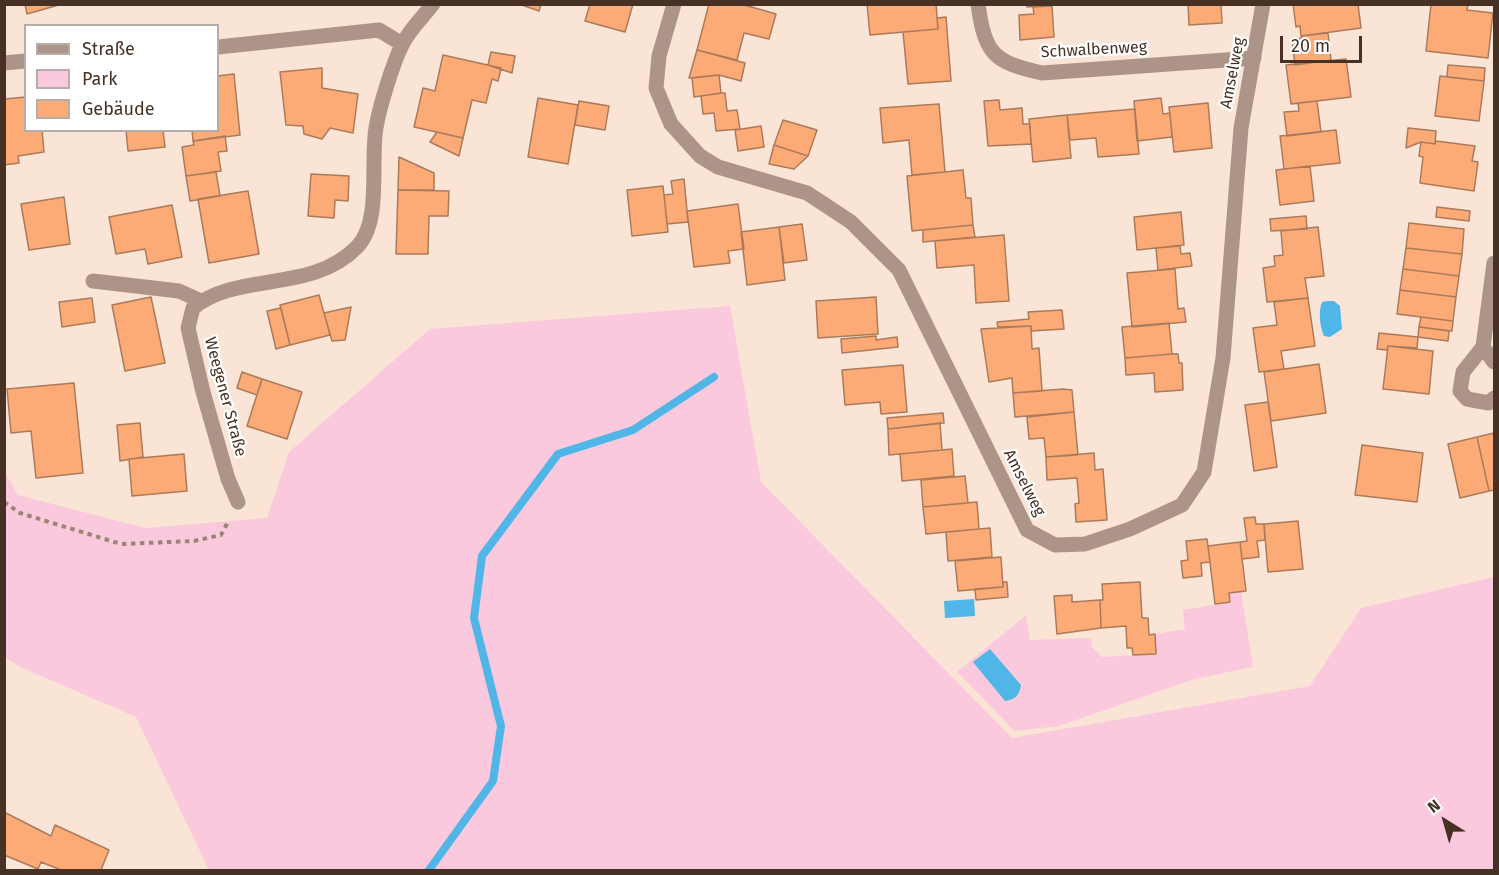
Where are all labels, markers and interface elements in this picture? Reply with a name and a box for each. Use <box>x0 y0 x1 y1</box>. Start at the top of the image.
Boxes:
legend <box>24 24 219 132</box>
scale bar <box>1283 24 1366 62</box>
text: 20 m <box>1291 35 1330 57</box>
street label: Amselweg <box>1217 36 1249 110</box>
text: Straße <box>82 38 135 60</box>
street label: Schwalbenweg <box>1040 38 1148 62</box>
text: Park <box>82 68 117 90</box>
text: Gebäude <box>82 98 155 120</box>
street label: Weegener Straße <box>200 335 250 459</box>
street label: Amselweg <box>999 446 1049 520</box>
north arrow <box>1415 791 1475 851</box>
text: N <box>1424 795 1444 817</box>

